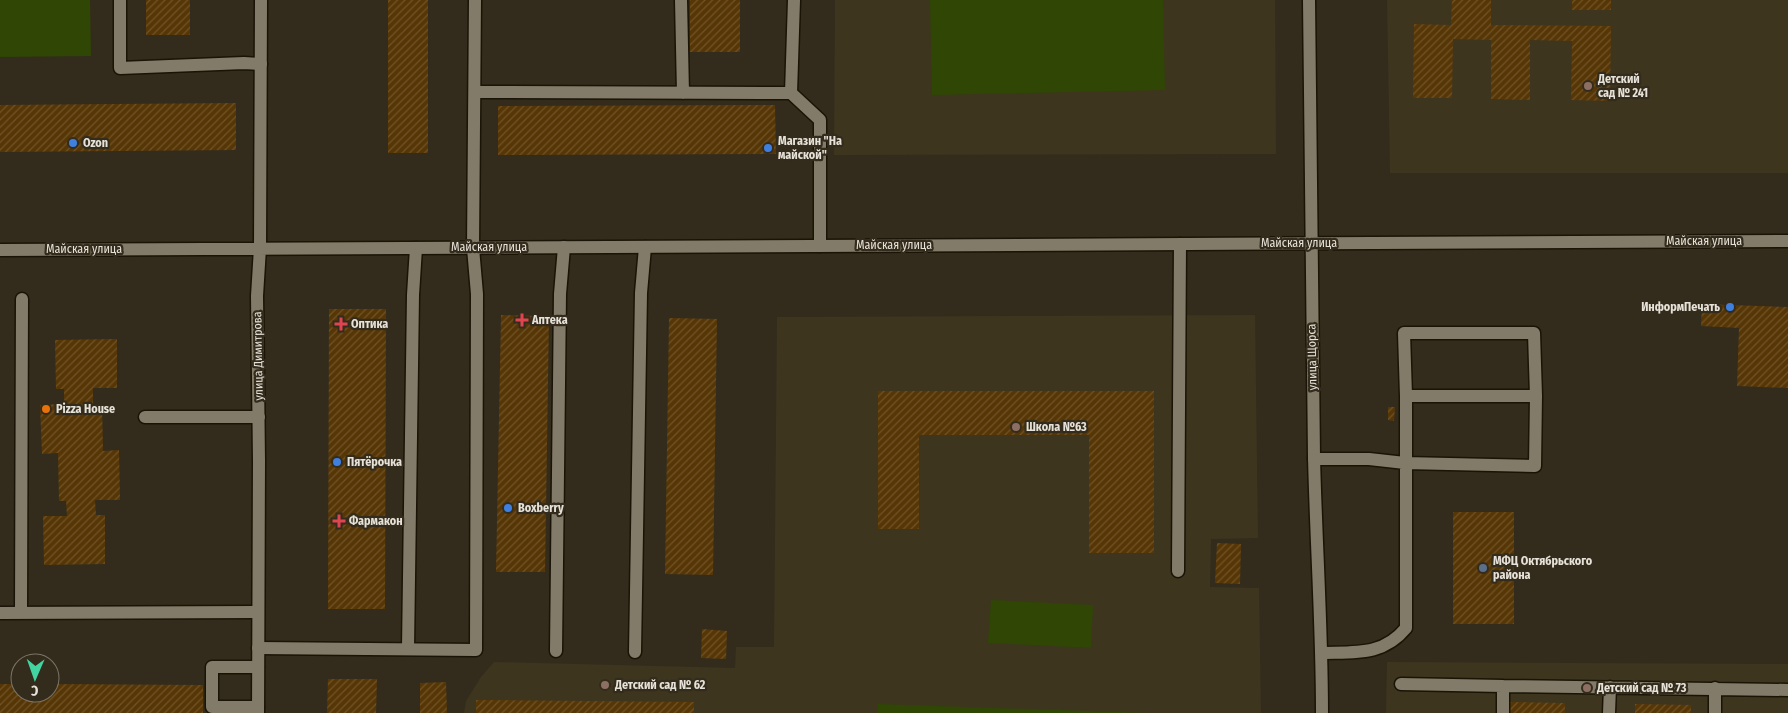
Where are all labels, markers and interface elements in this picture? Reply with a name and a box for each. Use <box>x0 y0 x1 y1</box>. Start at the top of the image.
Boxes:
place label: Детский сад № 241 <box>1597 72 1648 100</box>
marker: Детский сад № 241 <box>1582 80 1594 92</box>
place label: Магазин "На майской" <box>778 134 842 162</box>
place label: Ozon <box>83 136 108 150</box>
marker: Ozon <box>67 137 79 149</box>
marker: Магазин "На майской" <box>762 142 774 154</box>
street label: Майская улица <box>1666 234 1742 248</box>
street label: Майская улица <box>1261 236 1337 250</box>
street label: Майская улица <box>856 238 932 252</box>
street label: Майская улица <box>451 240 527 254</box>
street label: Майская улица <box>46 242 122 256</box>
place label: ИнформПечать <box>1641 300 1720 314</box>
marker: ИнформПечать <box>1724 301 1736 313</box>
street label: улица Димитрова <box>250 311 266 401</box>
place label: Аптека <box>531 313 568 327</box>
marker: Аптека <box>516 314 528 326</box>
place label: Оптика <box>351 317 388 331</box>
marker: Оптика <box>335 318 347 330</box>
street label: улица Щорса <box>1304 324 1320 390</box>
place label: Pizza House <box>56 402 115 416</box>
marker: Pizza House <box>40 403 52 415</box>
place label: Школа №63 <box>1026 420 1087 434</box>
marker: Школа №63 <box>1010 421 1022 433</box>
place label: Пятёрочка <box>347 455 402 469</box>
marker: Пятёрочка <box>331 456 343 468</box>
place label: Boxberry <box>518 501 564 515</box>
marker: Boxberry <box>502 502 514 514</box>
place label: Фармакон <box>349 514 403 528</box>
marker: Фармакон <box>333 515 345 527</box>
place label: МФЦ Октябрьского района <box>1493 554 1593 582</box>
marker: МФЦ Октябрьского района <box>1477 562 1489 574</box>
north arrow <box>10 653 60 703</box>
place label: Детский сад № 62 <box>614 678 706 692</box>
marker: Детский сад № 62 <box>599 679 611 691</box>
place label: Детский сад № 73 <box>1596 681 1687 695</box>
text: С <box>30 682 39 699</box>
marker: Детский сад № 73 <box>1581 682 1593 694</box>

